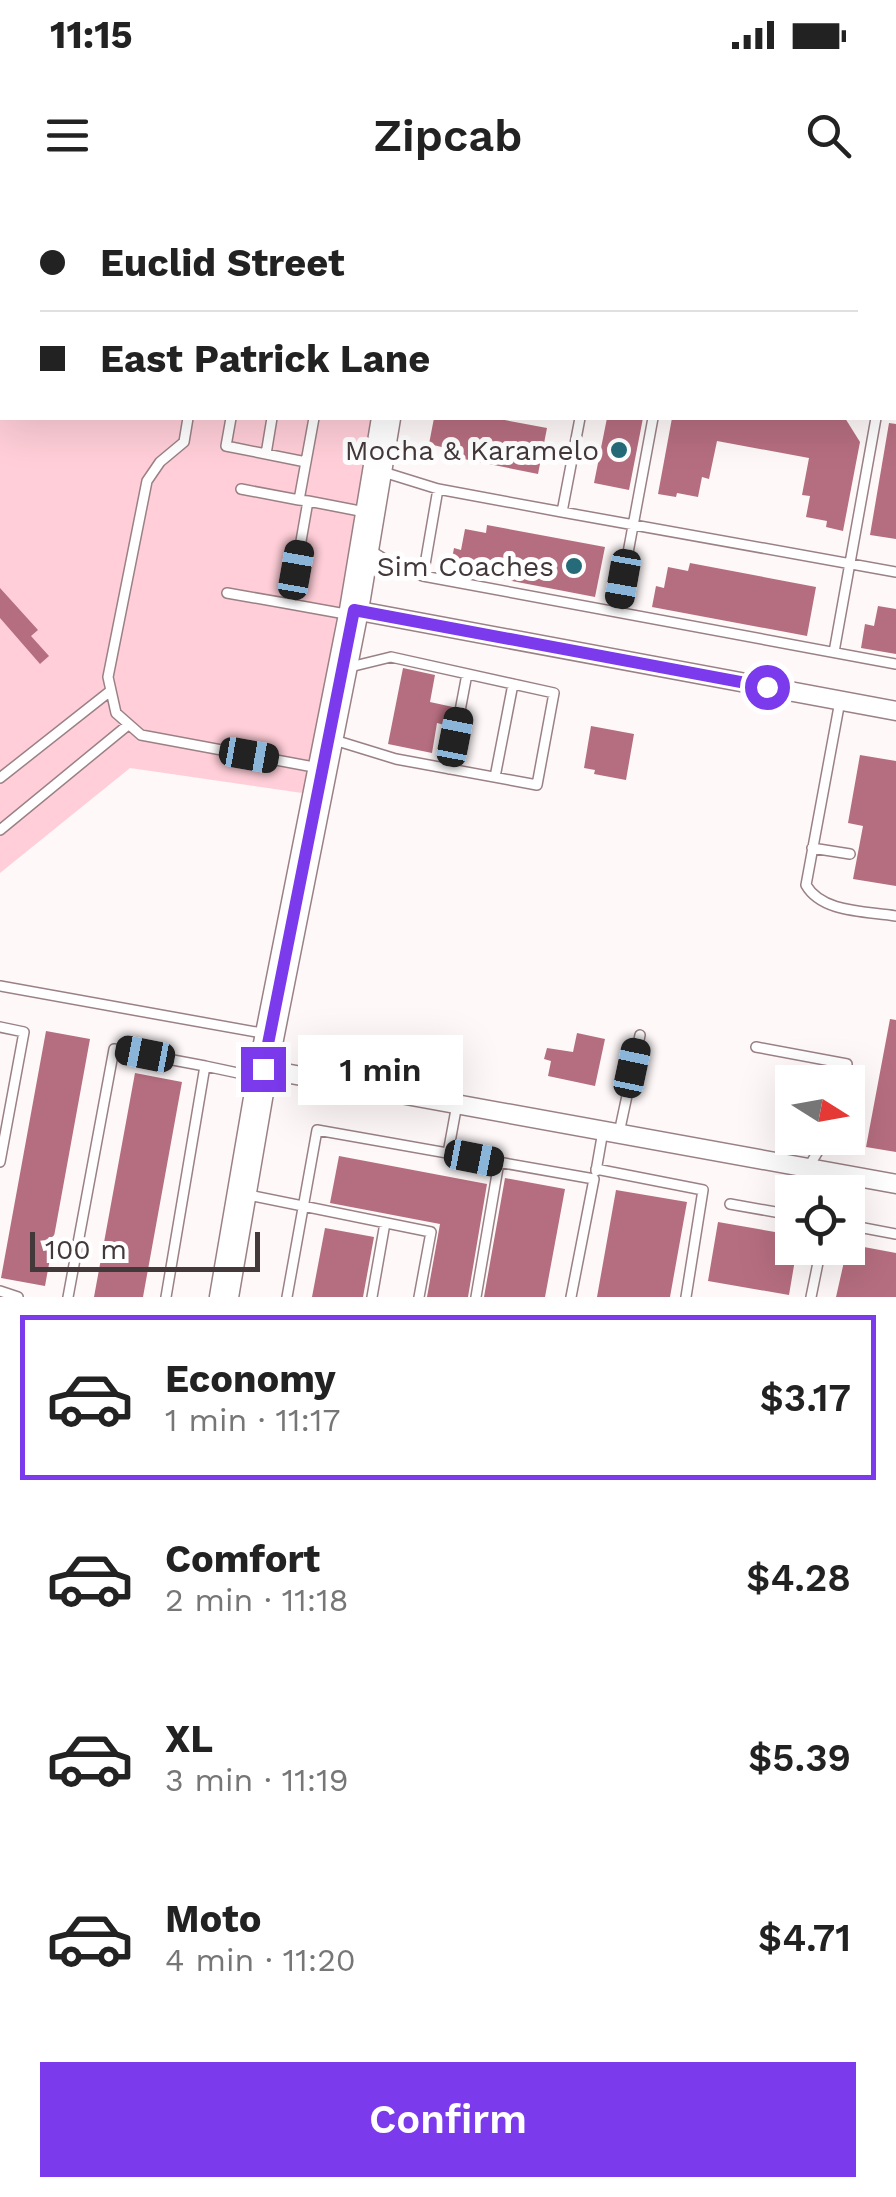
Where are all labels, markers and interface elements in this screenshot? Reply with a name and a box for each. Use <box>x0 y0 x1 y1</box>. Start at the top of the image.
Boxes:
text: 11:15 <box>50 13 133 57</box>
icon: menu <box>40 108 95 163</box>
icon: search <box>801 108 856 163</box>
text: Zipcab <box>374 109 522 162</box>
text: Euclid Street <box>100 241 345 285</box>
text: East Patrick Lane <box>100 337 430 381</box>
place label: Mocha & Karamelo <box>345 434 599 467</box>
marker: Mocha & Karamelo <box>608 439 630 461</box>
car <box>276 538 316 602</box>
car <box>603 547 643 611</box>
place label: Sim Coaches <box>377 550 554 583</box>
marker: Sim Coaches <box>563 555 585 577</box>
route start <box>745 665 790 710</box>
car <box>435 705 475 769</box>
car <box>217 735 281 775</box>
car <box>113 1034 177 1074</box>
callout: 1 min <box>298 1034 463 1104</box>
car <box>611 1036 653 1100</box>
route end <box>241 1047 286 1092</box>
text: 1 min <box>339 1051 422 1089</box>
north arrow <box>775 1065 865 1155</box>
map controls <box>775 1065 865 1265</box>
car <box>442 1138 506 1178</box>
button: locate <box>775 1175 865 1265</box>
scale bar <box>30 1227 260 1272</box>
text: 100 m <box>45 1233 127 1266</box>
icon: car <box>45 1353 135 1443</box>
text: Economy <box>165 1357 336 1401</box>
text: $3.17 <box>760 1376 851 1420</box>
text: 1 min · 11:17 <box>165 1401 341 1439</box>
icon: car <box>45 1533 135 1623</box>
text: Comfort <box>165 1537 320 1581</box>
text: $4.28 <box>746 1556 851 1600</box>
text: 2 min · 11:18 <box>165 1581 348 1619</box>
icon: car <box>45 1713 135 1803</box>
text: XL <box>165 1717 213 1761</box>
text: $5.39 <box>748 1736 851 1780</box>
text: 3 min · 11:19 <box>165 1761 348 1799</box>
icon: car <box>45 1893 135 1983</box>
text: Moto <box>165 1897 261 1941</box>
text: $4.71 <box>758 1916 851 1960</box>
text: 4 min · 11:20 <box>165 1941 356 1979</box>
button: Confirm <box>40 2062 856 2177</box>

